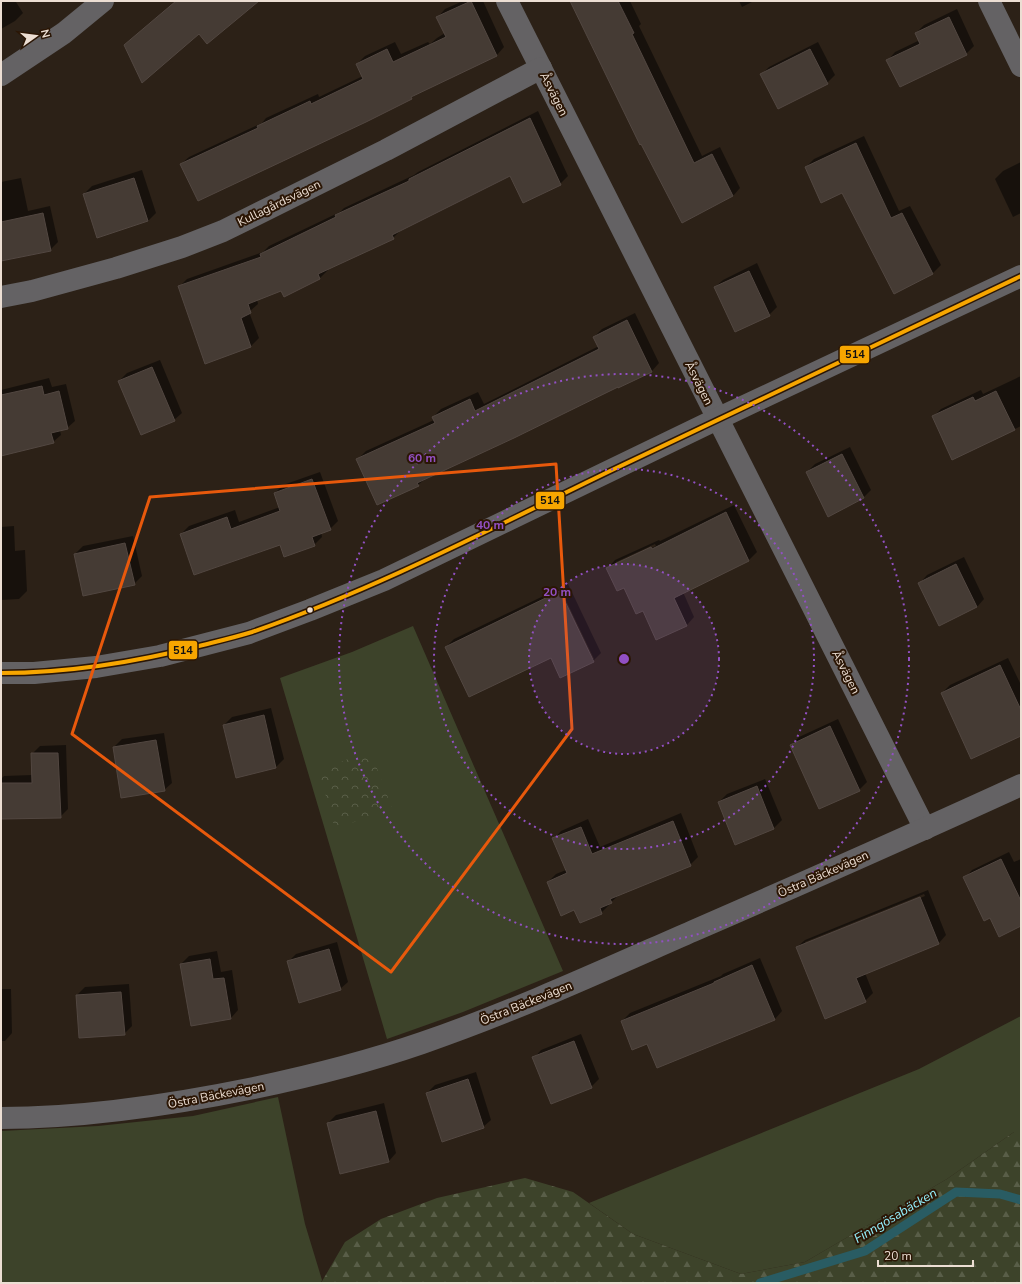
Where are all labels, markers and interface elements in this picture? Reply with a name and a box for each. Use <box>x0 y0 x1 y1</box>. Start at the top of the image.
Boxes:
north arrow <box>16 16 56 56</box>
text: N <box>37 28 53 40</box>
street label: Åsvägen <box>536 69 572 119</box>
street label: Kullagårdsvägen <box>235 176 323 230</box>
line badge: 514 <box>839 345 870 364</box>
text: 514 <box>845 347 865 362</box>
street label: Åsvägen <box>681 358 717 408</box>
text: 60 m <box>408 450 436 466</box>
line badge: 514 <box>535 491 565 510</box>
text: 514 <box>540 493 560 508</box>
text: 40 m <box>476 517 504 533</box>
text: 20 m <box>543 584 571 600</box>
unlabelled marker <box>305 605 315 615</box>
line badge: 514 <box>168 640 198 660</box>
text: 514 <box>173 643 193 658</box>
street label: Åsvägen <box>828 647 864 697</box>
centre of rings <box>617 652 631 666</box>
street label: Östra Bäckevägen <box>775 847 871 901</box>
street label: Östra Bäckevägen <box>478 977 574 1029</box>
street label: Östra Bäckevägen <box>167 1078 265 1112</box>
water label: Finngösabäcken <box>851 1184 940 1248</box>
scale bar <box>878 1242 973 1268</box>
text: 20 m <box>884 1248 912 1264</box>

